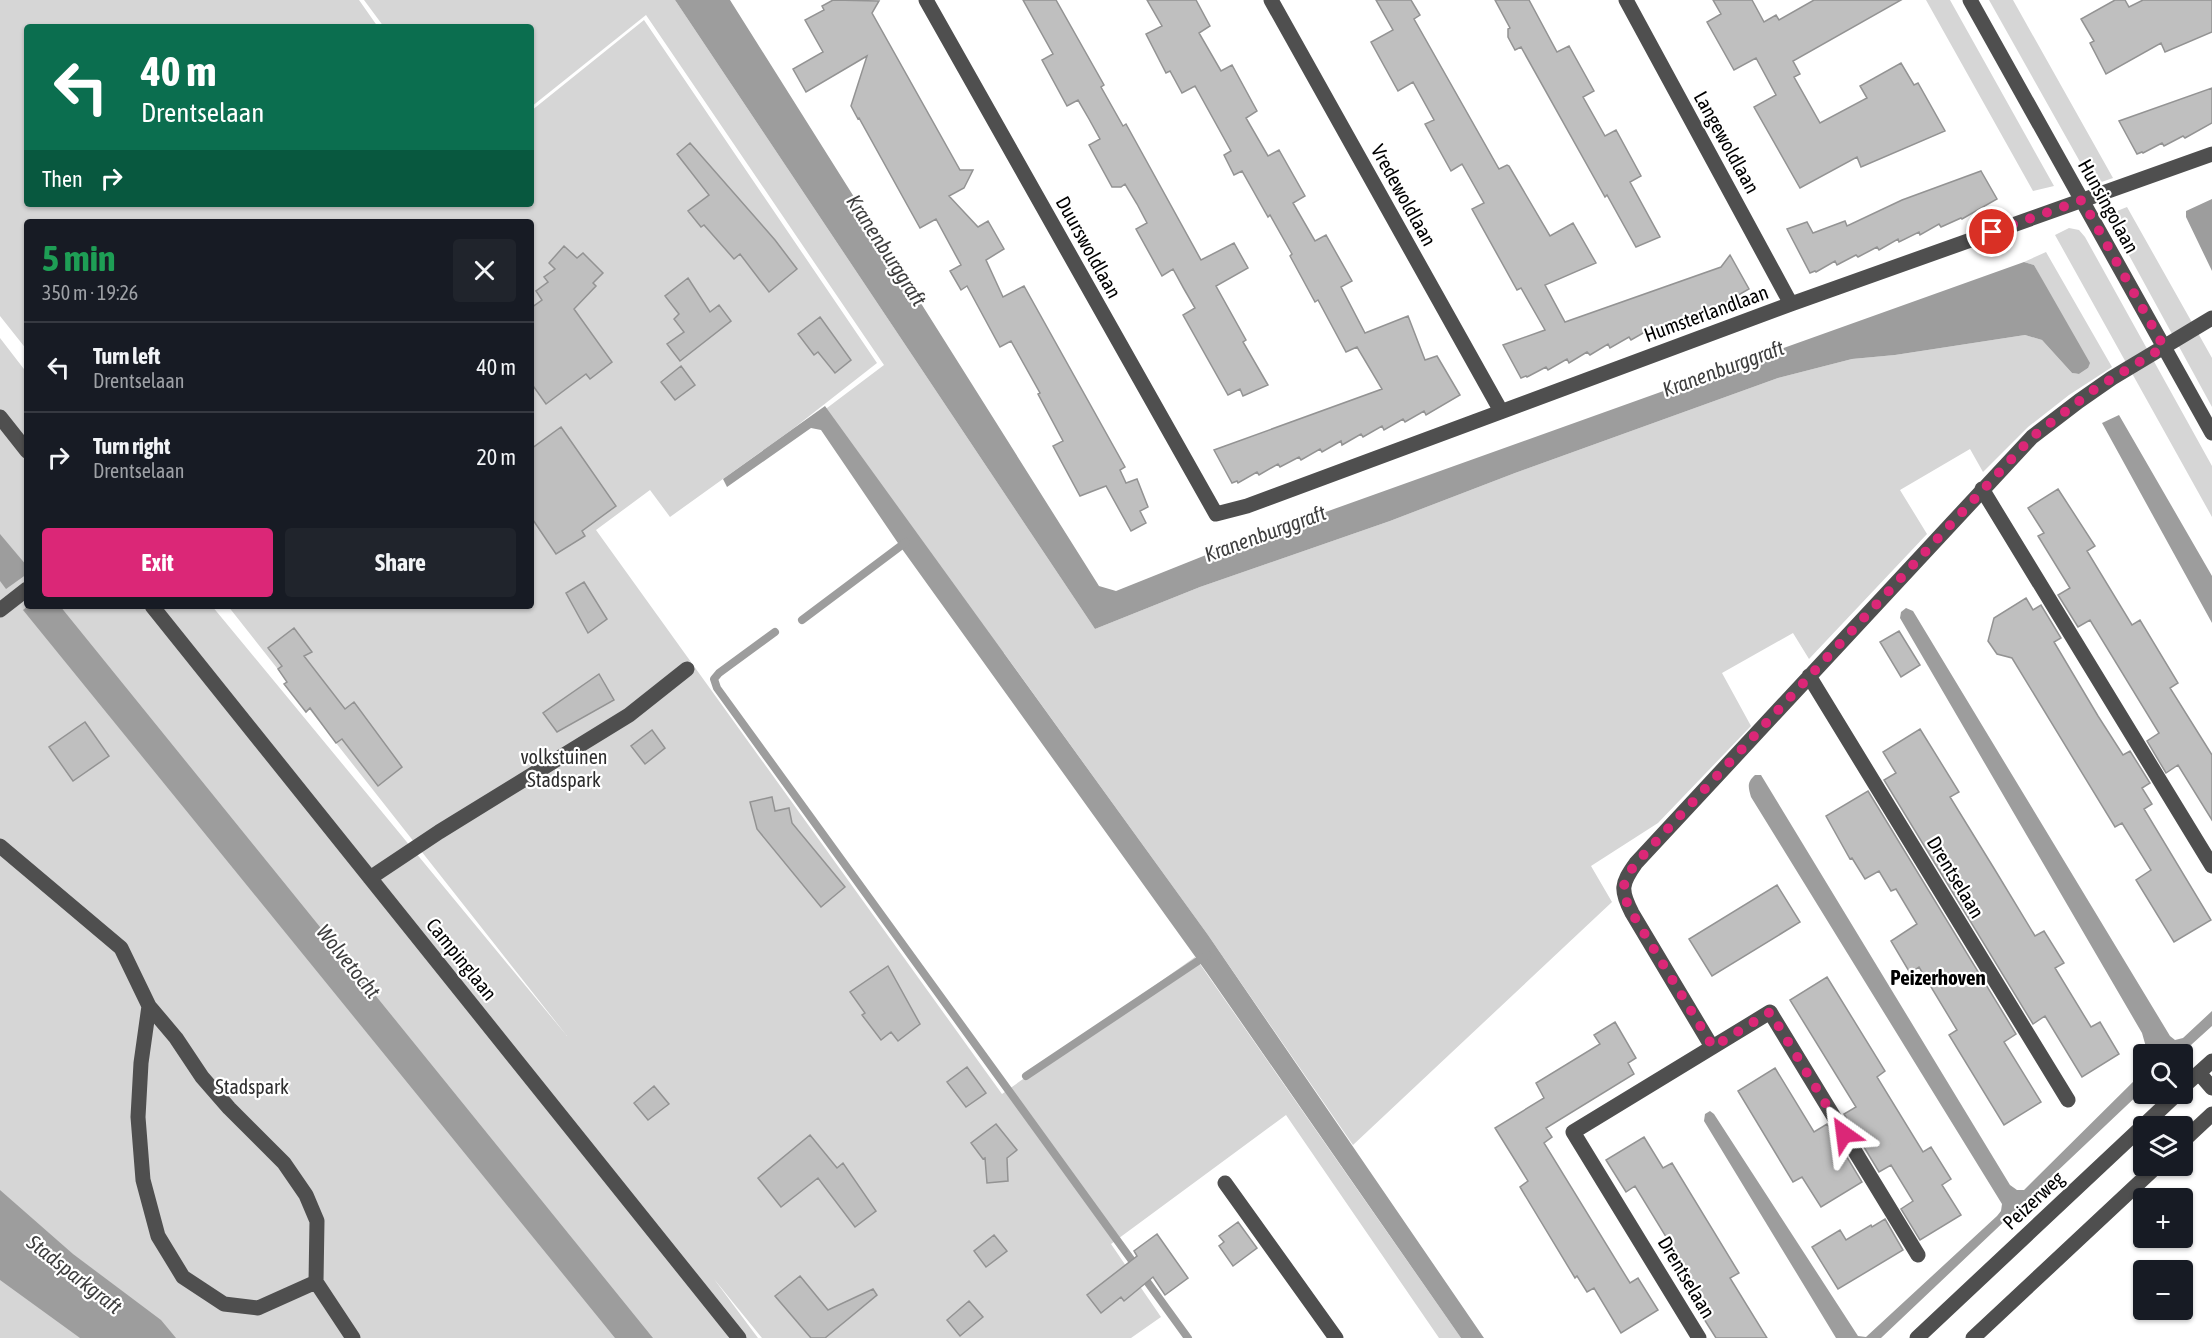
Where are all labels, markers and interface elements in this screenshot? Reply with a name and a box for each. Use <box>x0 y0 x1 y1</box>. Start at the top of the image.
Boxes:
text: 40 m <box>141 47 216 95</box>
icon: left <box>42 48 120 126</box>
street label: Langewoldlaan <box>1690 87 1764 197</box>
text: Drentselaan <box>141 97 264 128</box>
street label: Vredewoldlaan <box>1367 140 1441 250</box>
street label: Hunsingolaan <box>2074 155 2144 257</box>
icon: right <box>95 162 128 195</box>
text: Then <box>42 166 83 192</box>
water label: Kranenburggraft <box>842 190 932 310</box>
street label: Duurswoldlaan <box>1052 192 1126 302</box>
pin <box>1966 206 2017 257</box>
icon: arrive <box>1975 215 2008 248</box>
text: 5 min <box>42 237 116 279</box>
button: close <box>453 239 516 302</box>
street label: Humsterlandlaan <box>1641 280 1771 346</box>
text: 350 m · 19:26 <box>42 281 138 304</box>
water label: Kranenburggraft <box>1659 335 1787 401</box>
text: Turn left <box>93 343 160 369</box>
icon: left <box>42 351 75 384</box>
text: 40 m <box>476 354 516 380</box>
text: Drentselaan <box>93 369 184 392</box>
text: Turn right <box>93 433 170 459</box>
icon: right <box>42 441 75 474</box>
text: 20 m <box>476 444 516 470</box>
text: Drentselaan <box>93 459 184 482</box>
water label: Kranenburggraft <box>1201 500 1329 566</box>
button: Exit <box>42 528 273 597</box>
button: Share <box>285 528 516 597</box>
park label: volkstuinen Stadspark <box>520 745 608 791</box>
street label: Drentselaan <box>1923 832 1989 922</box>
street label: Campinglaan <box>422 913 502 1005</box>
water label: Wolvetocht <box>312 919 386 1003</box>
district label: Peizerhoven <box>1890 965 1986 989</box>
map controls <box>2133 1044 2193 1320</box>
button: search <box>2133 1044 2193 1104</box>
park label: Stadspark <box>215 1075 289 1098</box>
position arrow <box>1812 1102 1876 1166</box>
button: layers <box>2133 1116 2193 1176</box>
street label: Peizerweg <box>1998 1166 2068 1234</box>
button: + <box>2133 1188 2193 1248</box>
water label: Stadsparkgraft <box>22 1229 127 1318</box>
street label: Drentselaan <box>1654 1232 1720 1322</box>
button: − <box>2133 1260 2193 1320</box>

